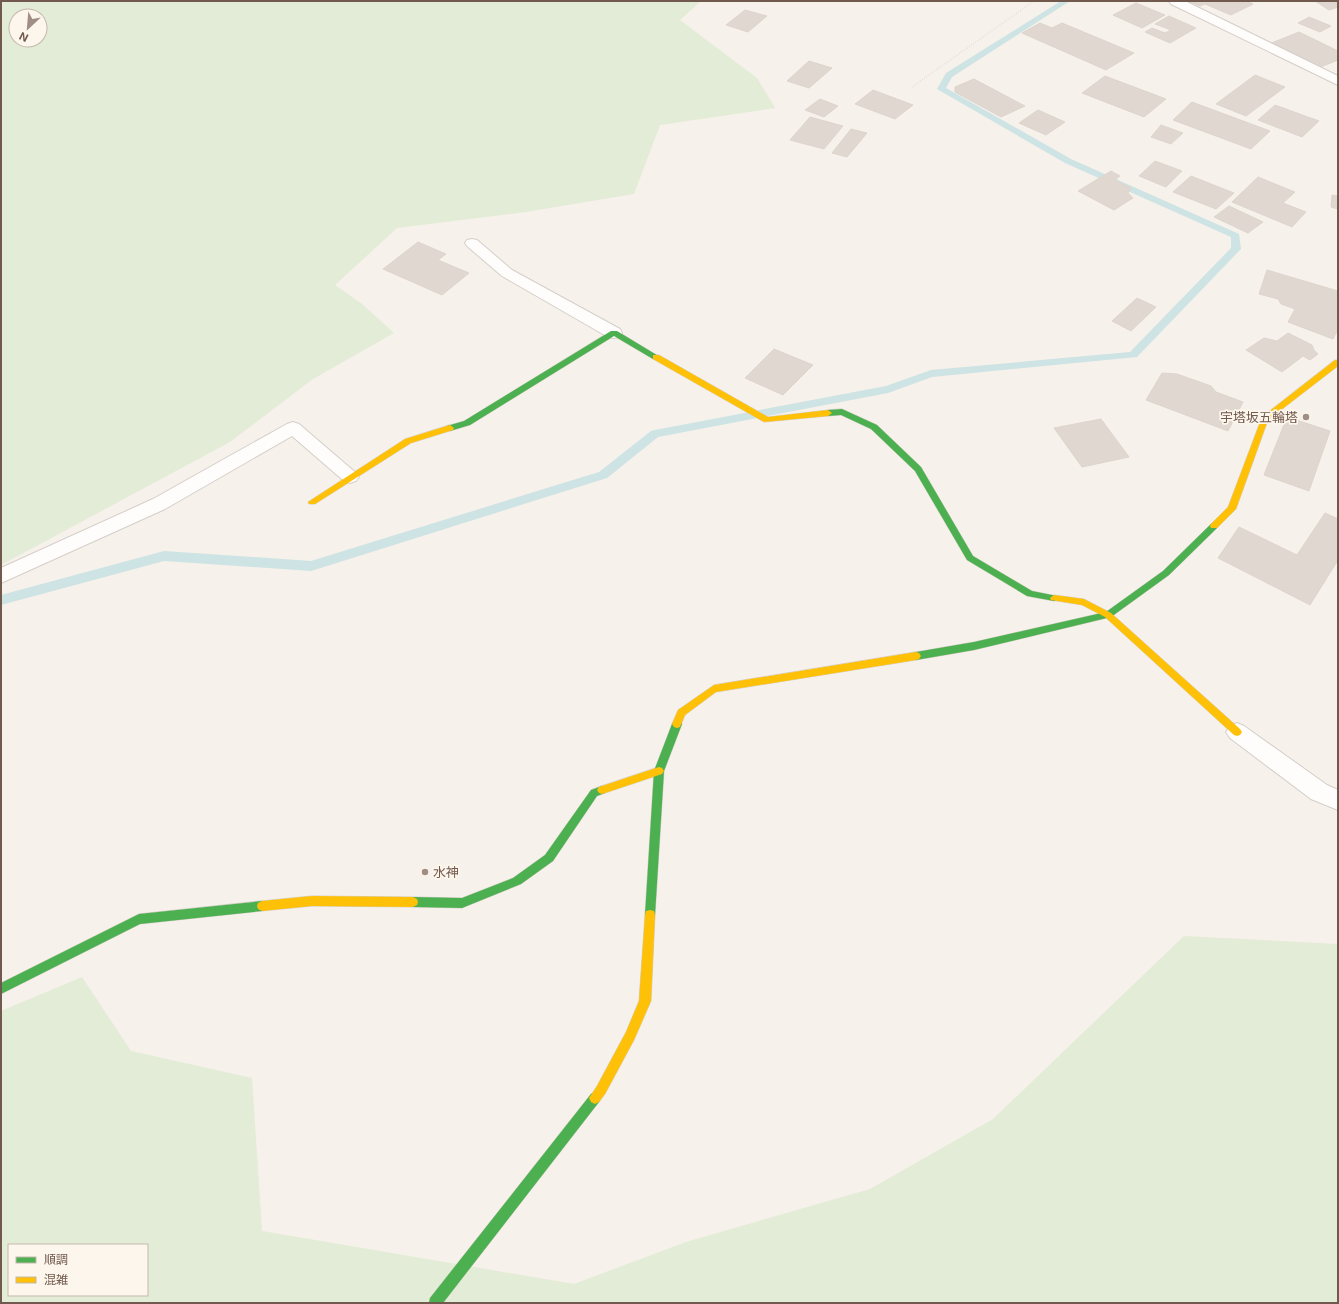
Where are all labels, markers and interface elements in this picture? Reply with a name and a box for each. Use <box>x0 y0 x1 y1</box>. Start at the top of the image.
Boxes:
north arrow <box>8 8 48 48</box>
text: N <box>17 29 30 45</box>
place label: 宇塔坂五輪塔 <box>1220 409 1298 425</box>
marker: 宇塔坂五輪塔 <box>1301 412 1311 422</box>
place label: 水神 <box>433 864 459 880</box>
marker: 水神 <box>420 867 430 877</box>
legend <box>8 1244 148 1296</box>
text: 順調 <box>44 1252 68 1267</box>
text: 混雑 <box>44 1272 68 1287</box>

